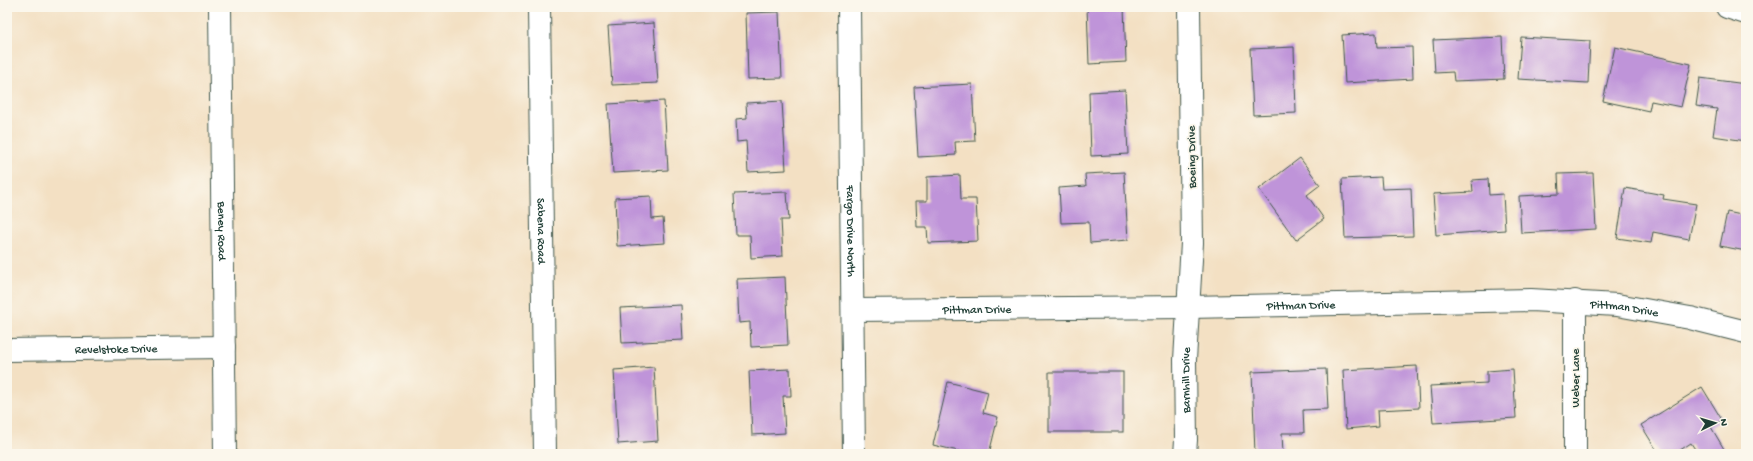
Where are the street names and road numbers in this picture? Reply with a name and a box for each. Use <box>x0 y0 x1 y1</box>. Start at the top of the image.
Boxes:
street label: Boeing Drive <box>1185 125 1201 189</box>
street label: Fargo Drive North <box>842 184 857 277</box>
street label: Sabena Road <box>533 198 547 265</box>
street label: Beney Road <box>213 200 228 262</box>
street label: Pittman Drive <box>1589 298 1660 321</box>
street label: Pittman Drive <box>1265 299 1336 314</box>
street label: Pittman Drive <box>941 304 1012 318</box>
street label: Revelstoke Drive <box>75 343 158 358</box>
street label: Barnhill Drive <box>1180 346 1195 414</box>
street label: Weber Lane <box>1570 348 1584 407</box>

